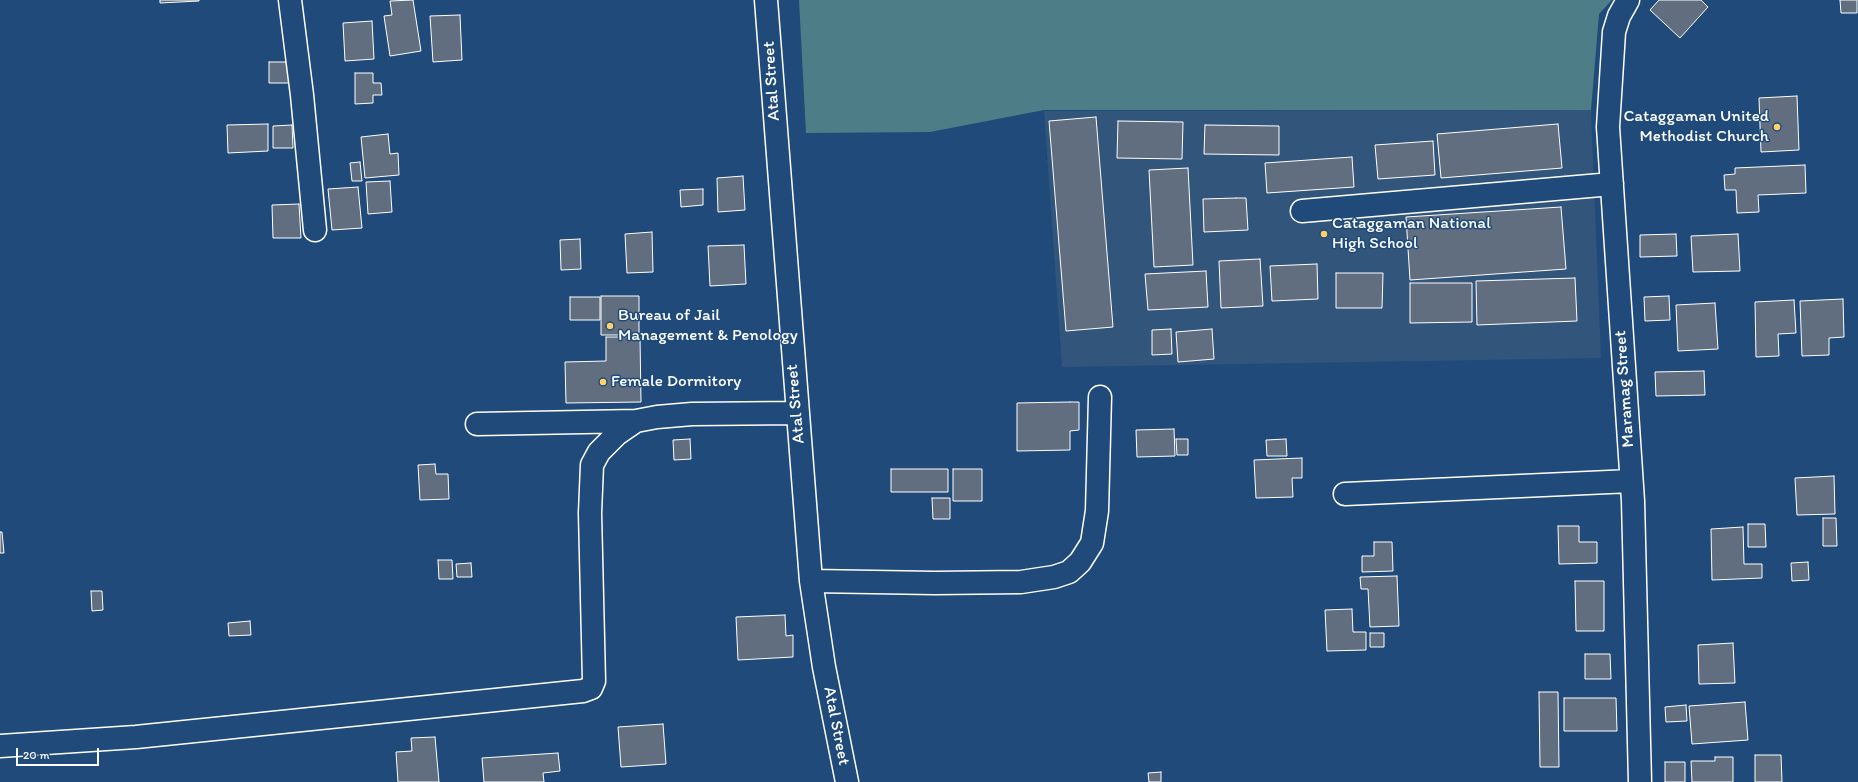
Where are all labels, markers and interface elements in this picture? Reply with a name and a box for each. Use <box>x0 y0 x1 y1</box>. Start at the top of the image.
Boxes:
street label: Atal Street <box>759 41 785 121</box>
place label: Cataggaman United Methodist Church <box>1623 107 1769 147</box>
marker: Cataggaman United Methodist Church <box>1772 122 1782 132</box>
place label: Cataggaman National High School <box>1332 214 1491 254</box>
marker: Cataggaman National High School <box>1319 229 1329 239</box>
place label: Bureau of Jail Management & Penology <box>618 306 798 346</box>
marker: Bureau of Jail Management & Penology <box>605 321 615 331</box>
street label: Maramag Street <box>1611 330 1639 448</box>
street label: Atal Street <box>782 363 810 445</box>
place label: Female Dormitory <box>611 372 741 392</box>
marker: Female Dormitory <box>598 377 608 387</box>
street label: Atal Street <box>818 685 854 767</box>
scale bar <box>18 740 101 766</box>
text: 20 m <box>23 748 50 762</box>

